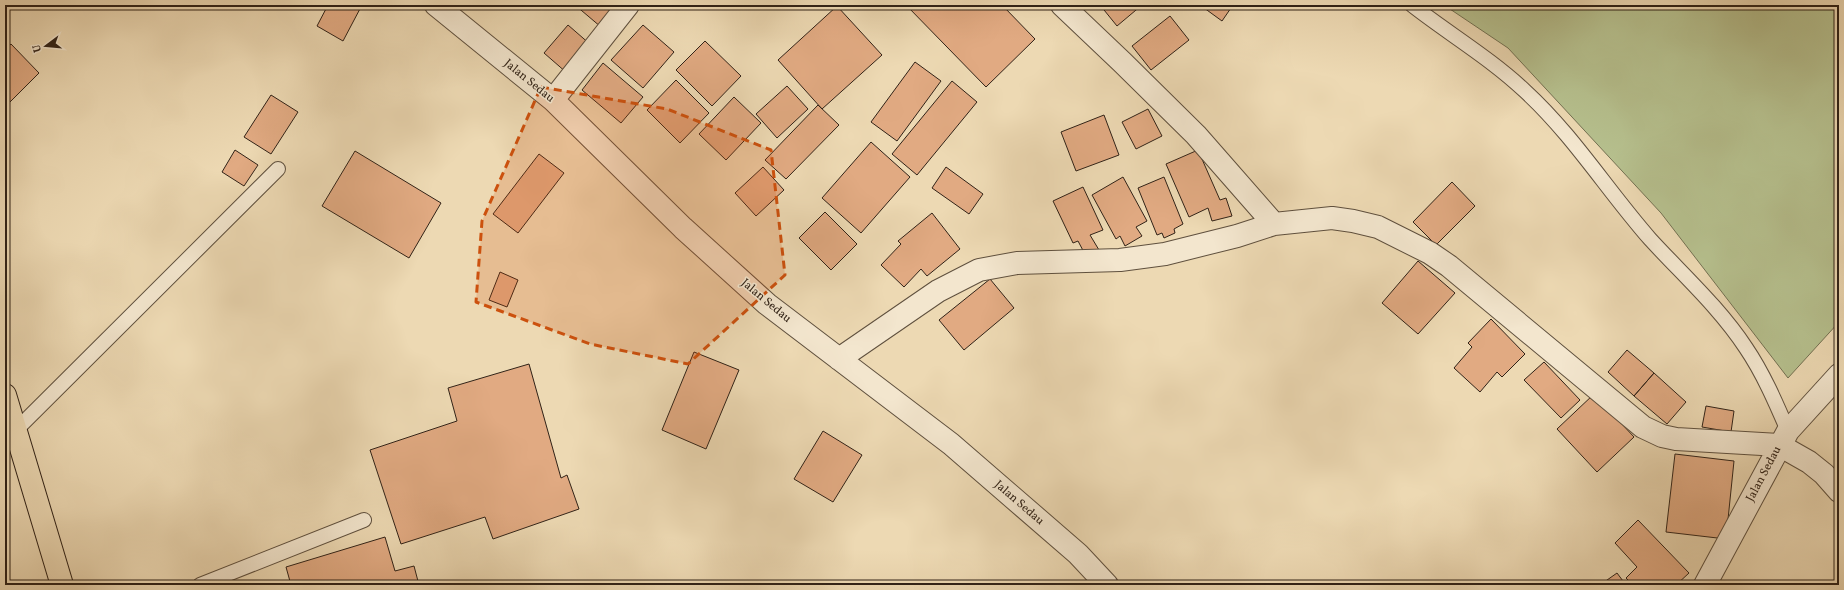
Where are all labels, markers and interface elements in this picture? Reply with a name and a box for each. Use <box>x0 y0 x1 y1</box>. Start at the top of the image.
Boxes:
north arrow <box>26 26 66 66</box>
text: U <box>29 42 46 54</box>
street label: Jalan Sedau <box>500 56 558 107</box>
street label: Jalan Sedau <box>738 275 795 327</box>
street label: Jalan Sedau <box>1743 443 1785 505</box>
street label: Jalan Sedau <box>991 477 1047 529</box>

